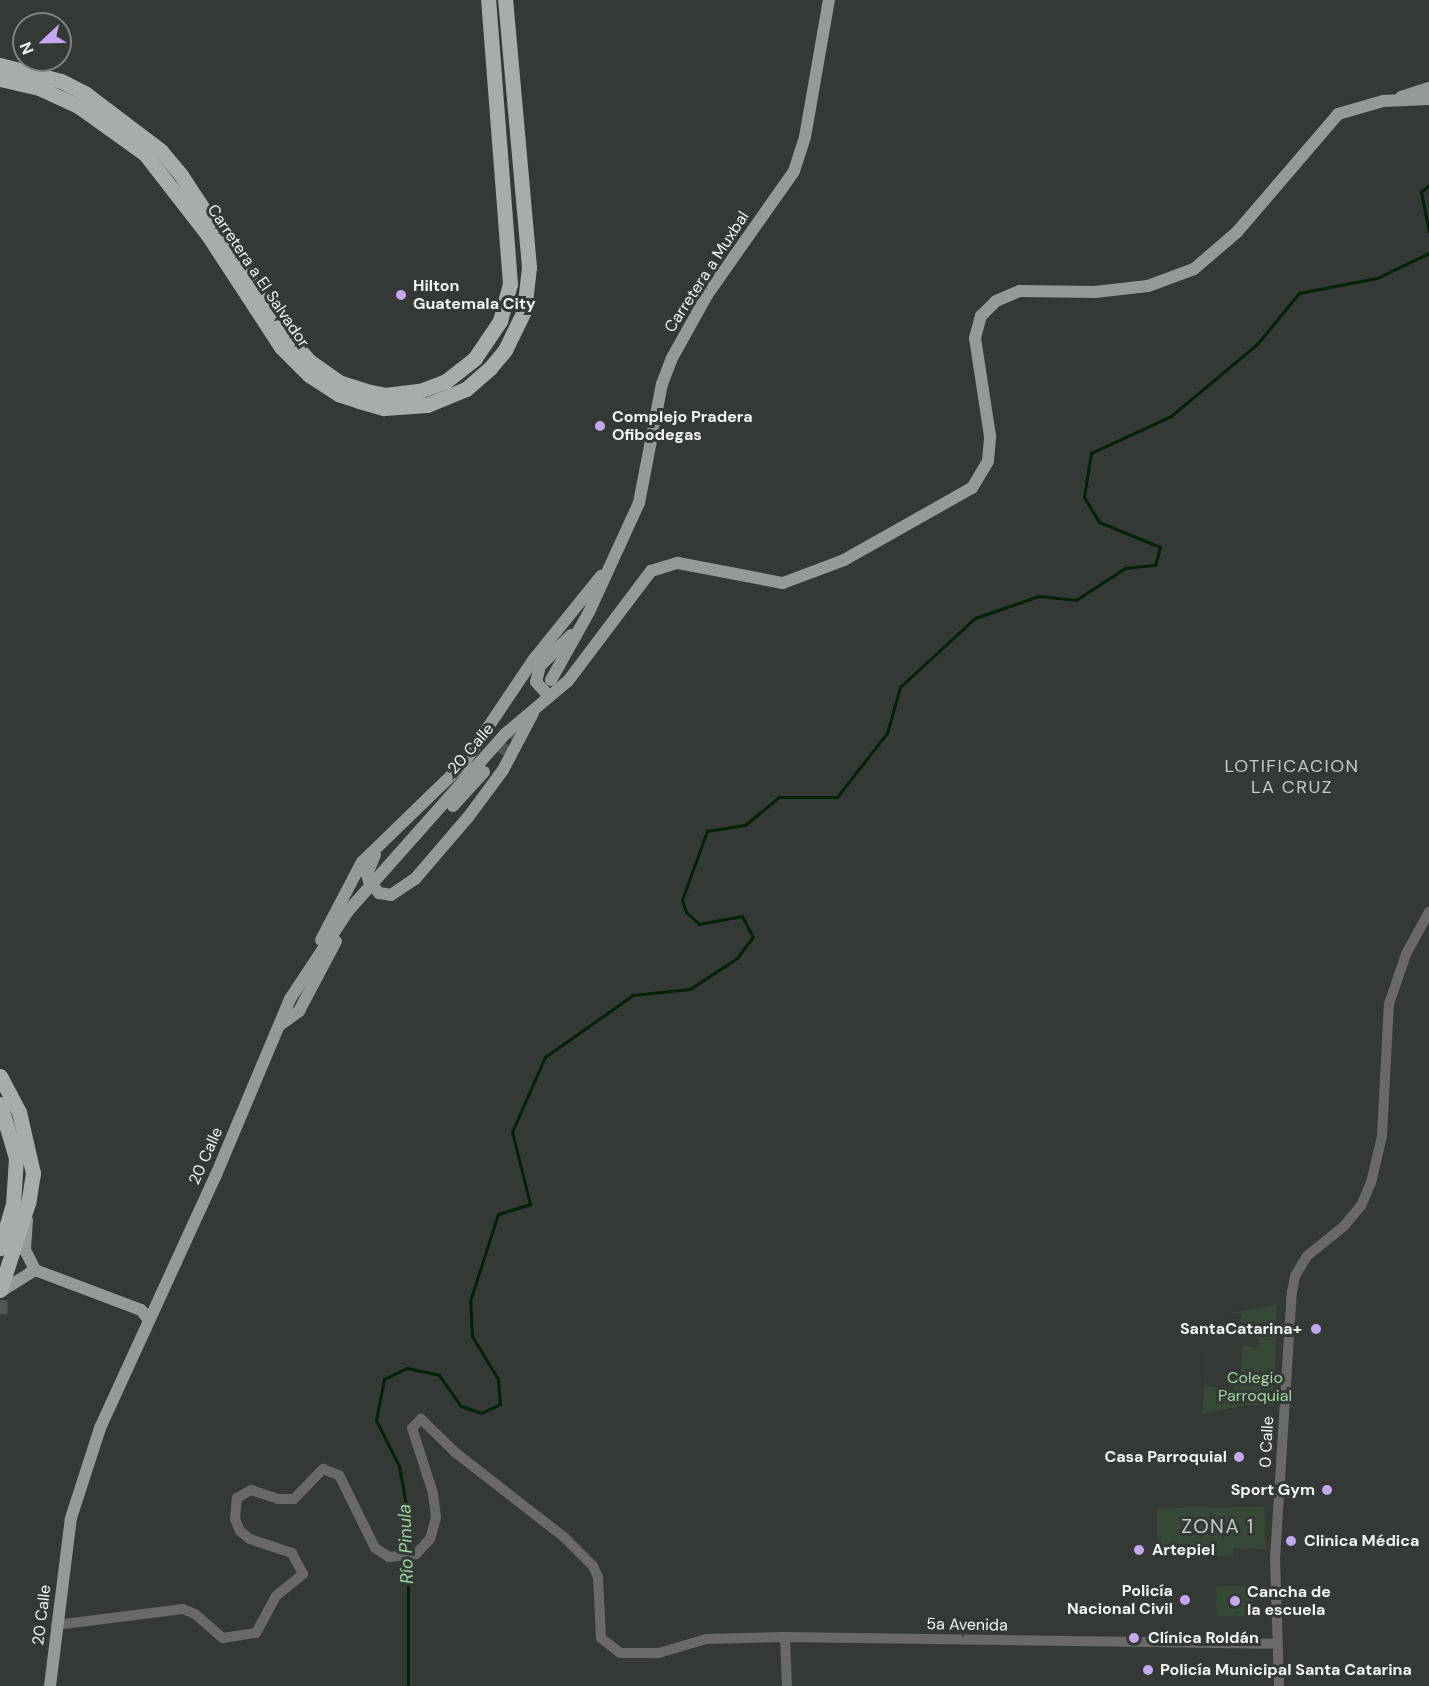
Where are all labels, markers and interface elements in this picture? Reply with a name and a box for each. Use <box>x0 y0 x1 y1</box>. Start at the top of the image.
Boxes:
north arrow <box>12 12 72 72</box>
text: N <box>15 39 39 58</box>
street label: Carretera a El Salvador <box>203 201 313 351</box>
street label: Carretera a Muxbal <box>661 208 753 336</box>
place label: Hilton Guatemala City <box>413 276 536 314</box>
marker: Hilton Guatemala City <box>394 288 408 302</box>
place label: Complejo Pradera Ofibodegas <box>612 407 753 445</box>
marker: Complejo Pradera Ofibodegas <box>593 419 607 433</box>
street label: 20 Calle <box>444 720 498 778</box>
district label: LOTIFICACION LA CRUZ <box>1224 756 1360 798</box>
street label: 20 Calle <box>185 1124 227 1188</box>
place label: SantaCatarina+ <box>1180 1319 1302 1339</box>
marker: SantaCatarina+ <box>1307 1320 1325 1338</box>
park label: Colegio Parroquial <box>1218 1368 1292 1406</box>
street label: 0 Calle <box>1256 1416 1278 1468</box>
place label: Casa Parroquial <box>1104 1447 1227 1467</box>
marker: Casa Parroquial <box>1232 1450 1246 1464</box>
place label: Sport Gym <box>1231 1480 1315 1500</box>
marker: Sport Gym <box>1320 1483 1334 1497</box>
water label: Río Pinula <box>394 1504 418 1584</box>
district label: ZONA 1 <box>1181 1514 1255 1538</box>
place label: Clinica Médica <box>1304 1531 1419 1551</box>
marker: Clinica Médica <box>1282 1532 1300 1550</box>
place label: Artepiel <box>1152 1540 1215 1560</box>
marker: Artepiel <box>1130 1541 1148 1559</box>
place label: Policía Nacional Civil <box>1067 1581 1173 1619</box>
place label: Cancha de la escuela <box>1247 1582 1331 1620</box>
street label: 20 Calle <box>29 1584 55 1646</box>
marker: Policía Nacional Civil <box>1178 1593 1192 1607</box>
marker: Cancha de la escuela <box>1228 1594 1242 1608</box>
street label: 5a Avenida <box>926 1615 1008 1635</box>
place label: Clínica Roldán <box>1148 1628 1259 1648</box>
marker: Clínica Roldán <box>1125 1629 1143 1647</box>
place label: Policía Municipal Santa Catarina <box>1160 1660 1412 1680</box>
marker: Policía Municipal Santa Catarina <box>1141 1663 1155 1677</box>

